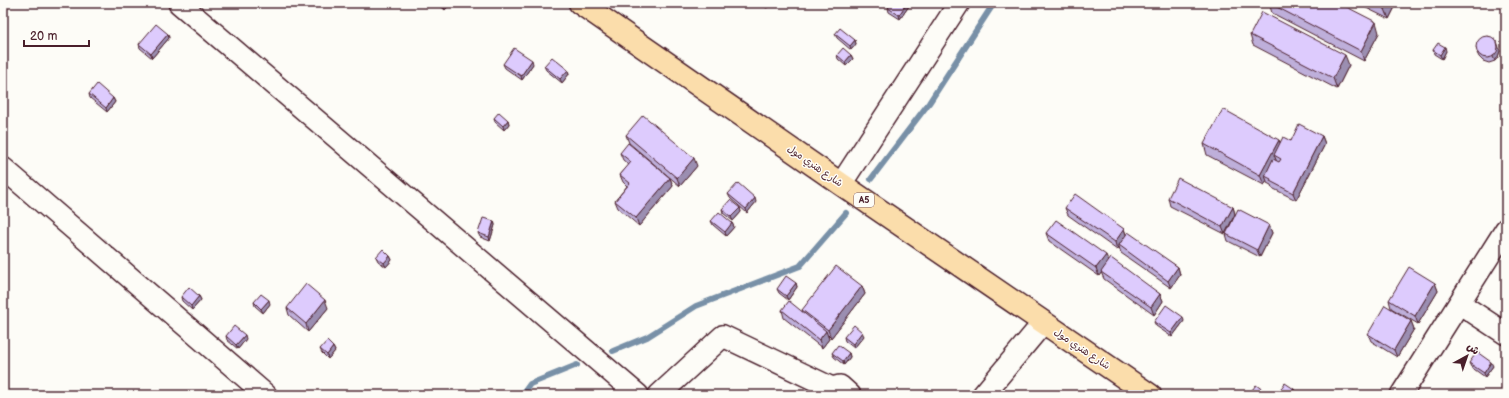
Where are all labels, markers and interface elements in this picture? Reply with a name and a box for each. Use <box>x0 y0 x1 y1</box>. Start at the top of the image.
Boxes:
scale bar <box>24 22 89 48</box>
text: 20 m <box>30 29 57 44</box>
street label: شارع هنري مول <box>784 143 845 191</box>
road number: A5 <box>854 193 874 207</box>
street label: شارع هنري مول <box>1051 326 1112 374</box>
north arrow <box>1447 336 1487 376</box>
text: ش <box>1464 340 1482 358</box>

